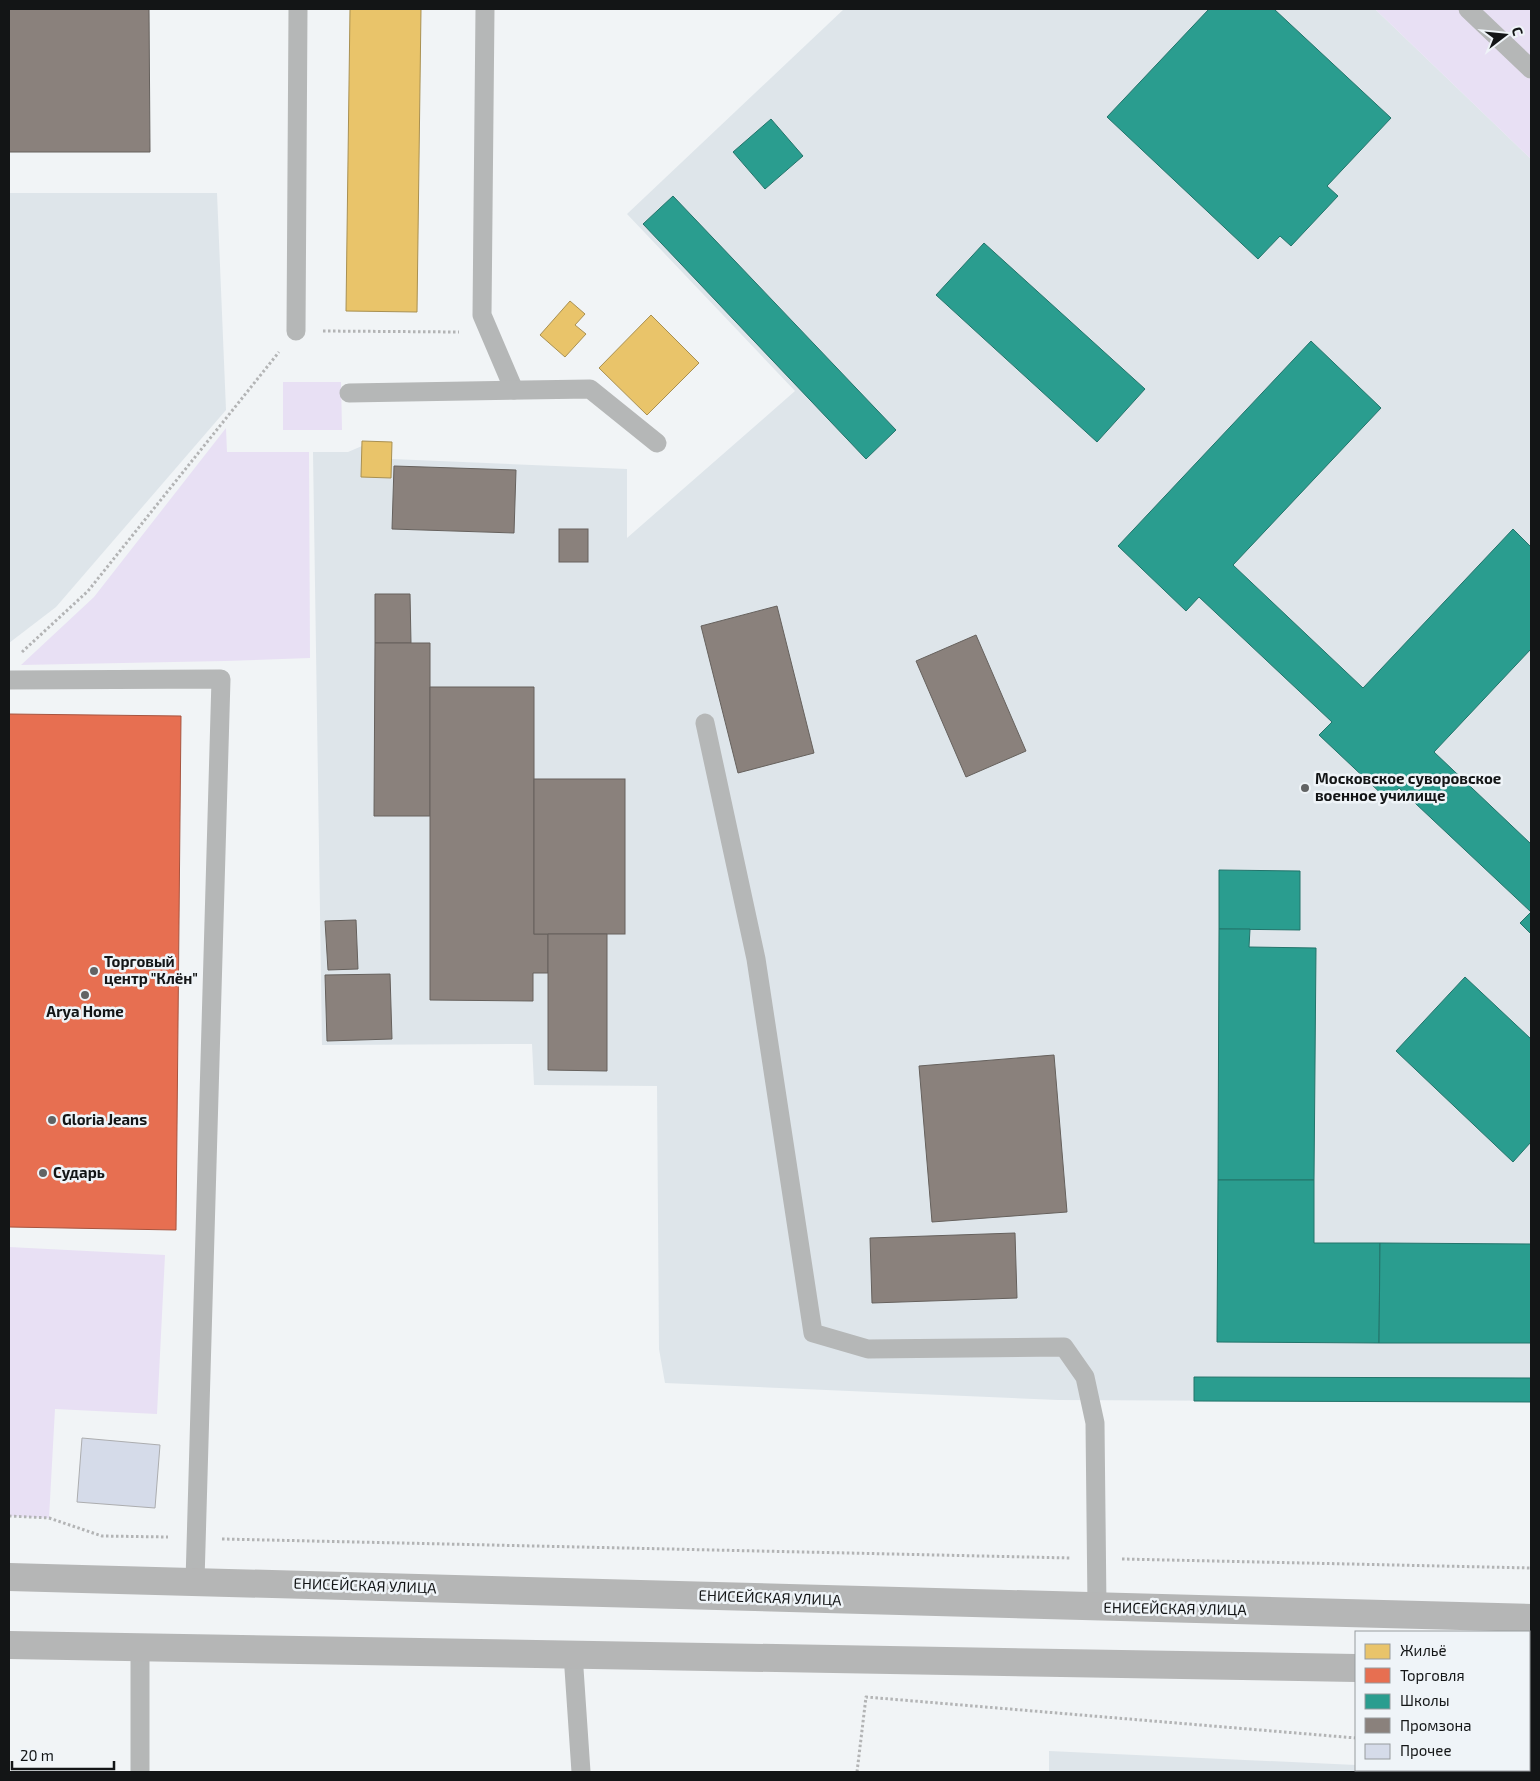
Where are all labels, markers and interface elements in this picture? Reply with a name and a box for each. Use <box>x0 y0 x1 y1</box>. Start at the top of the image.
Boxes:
north arrow <box>1480 10 1530 60</box>
text: С <box>1509 25 1527 38</box>
place label: Московское суворовское военное училище <box>1315 769 1501 804</box>
marker: Московское суворовское военное училище <box>1299 782 1311 794</box>
place label: Торговый центр "Клён" <box>104 952 198 987</box>
marker: Торговый центр "Клён" <box>88 965 100 977</box>
marker: Arya Home <box>79 989 91 1001</box>
place label: Arya Home <box>46 1002 124 1021</box>
place label: Gloria Jeans <box>62 1110 147 1128</box>
marker: Gloria Jeans <box>46 1114 58 1126</box>
place label: Сударь <box>53 1163 105 1181</box>
marker: Сударь <box>37 1167 49 1179</box>
street label: ЕНИСЕЙСКАЯ УЛИЦА <box>293 1574 438 1597</box>
street label: ЕНИСЕЙСКАЯ УЛИЦА <box>698 1586 843 1609</box>
street label: ЕНИСЕЙСКАЯ УЛИЦА <box>1103 1598 1247 1618</box>
legend <box>1355 1631 1530 1771</box>
text: Жильё <box>1400 1641 1447 1659</box>
text: Торговля <box>1400 1666 1465 1684</box>
text: Школы <box>1400 1691 1450 1709</box>
text: Промзона <box>1400 1716 1472 1734</box>
scale bar <box>12 1738 115 1770</box>
text: Прочее <box>1400 1741 1452 1759</box>
text: 20 m <box>20 1746 54 1764</box>

